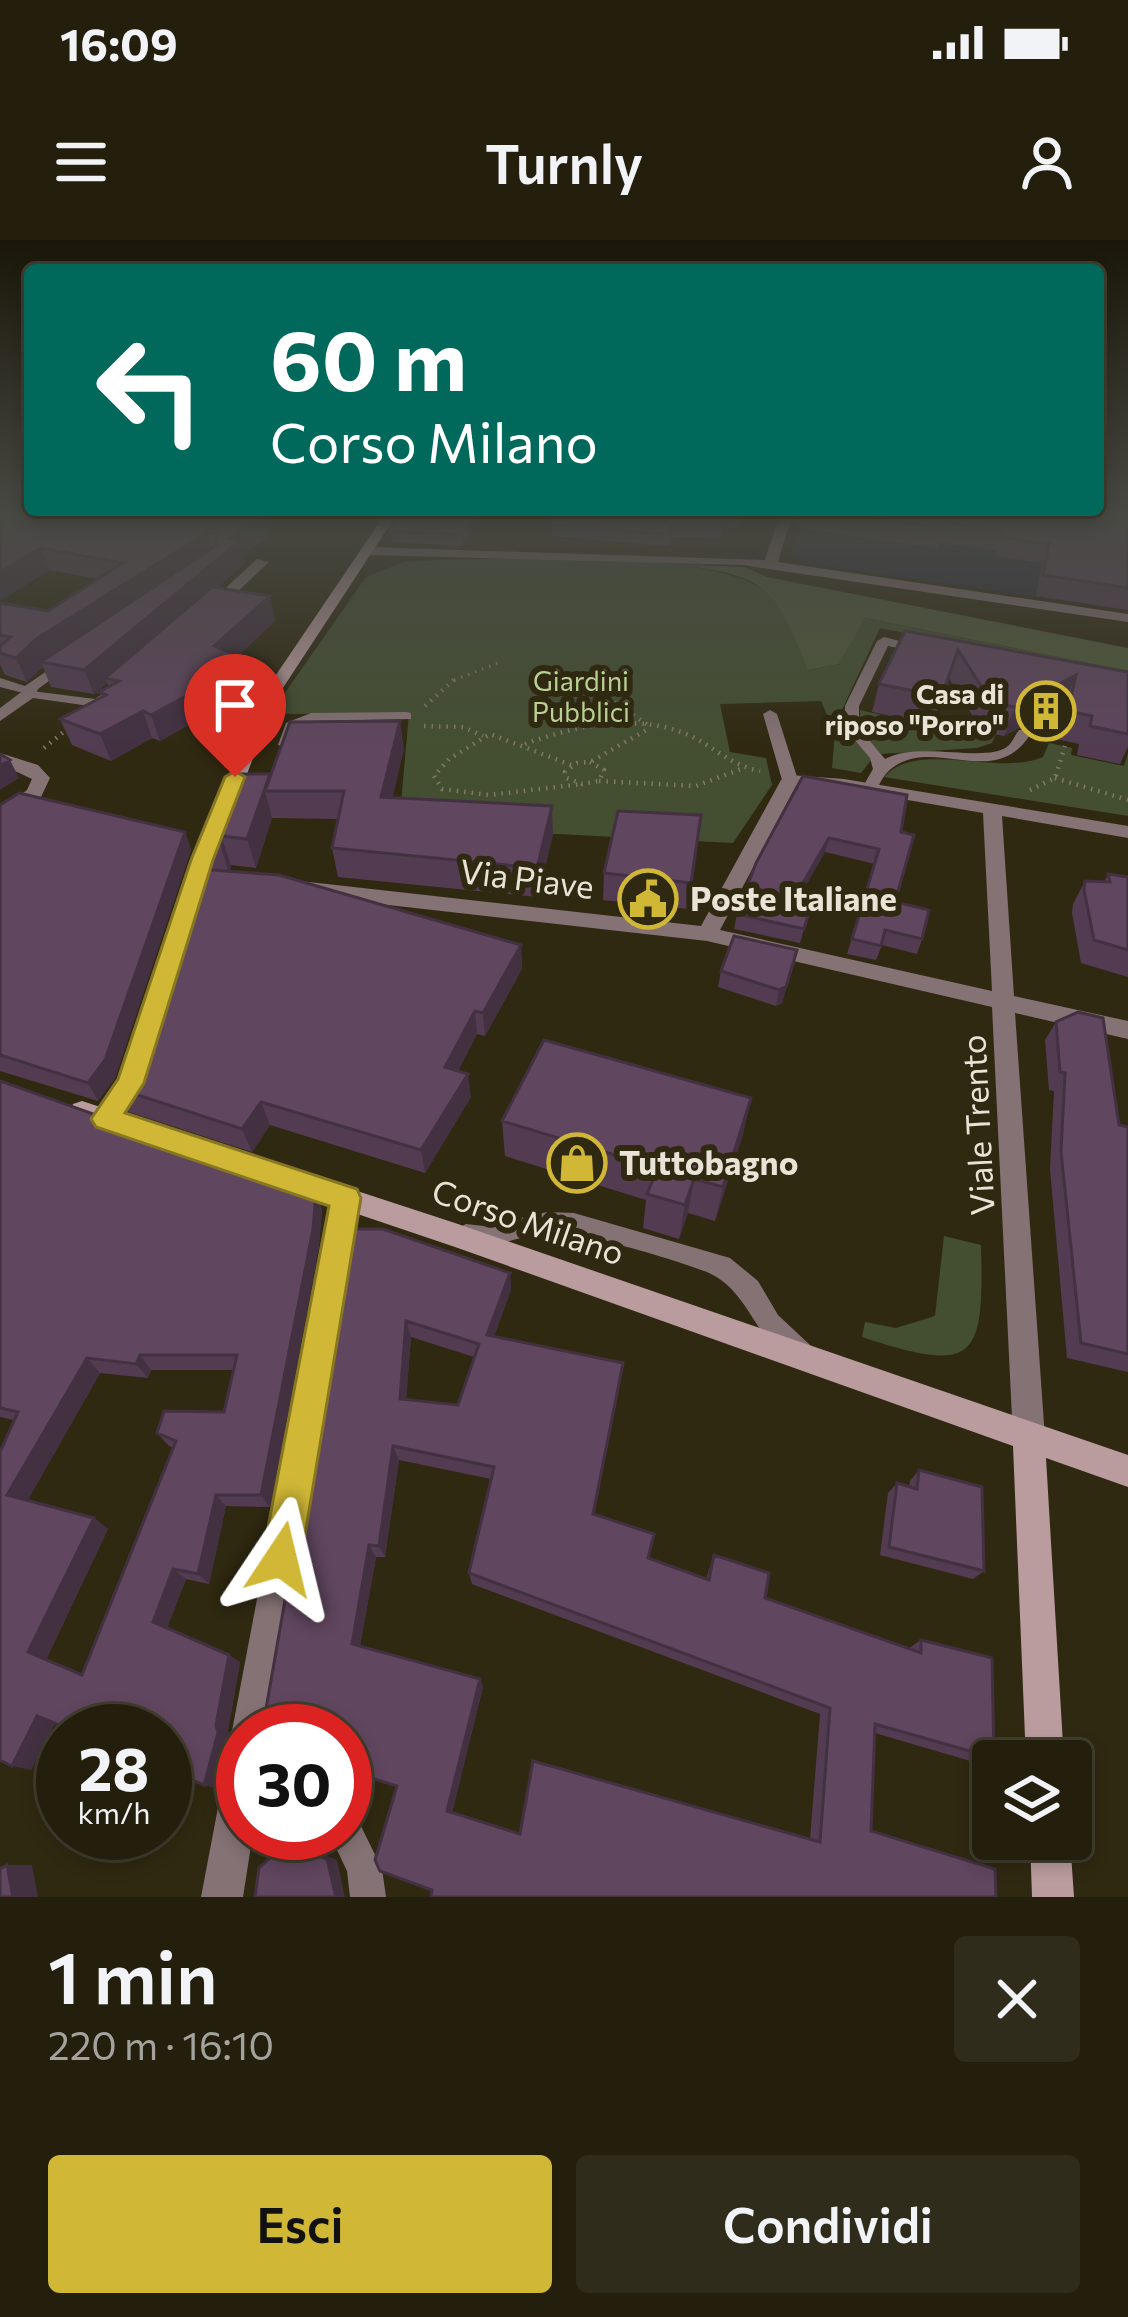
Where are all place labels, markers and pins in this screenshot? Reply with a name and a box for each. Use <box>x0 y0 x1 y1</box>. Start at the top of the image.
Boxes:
pin <box>184 654 286 777</box>
place label: Casa di riposo "Porro" <box>825 677 1004 741</box>
building icon: Casa di riposo "Porro" <box>1015 680 1077 742</box>
public building icon: Poste Italiane <box>617 868 679 930</box>
place label: Poste Italiane <box>690 877 897 918</box>
shop icon: Tuttobagno <box>546 1132 608 1194</box>
place label: Tuttobagno <box>619 1141 798 1182</box>

